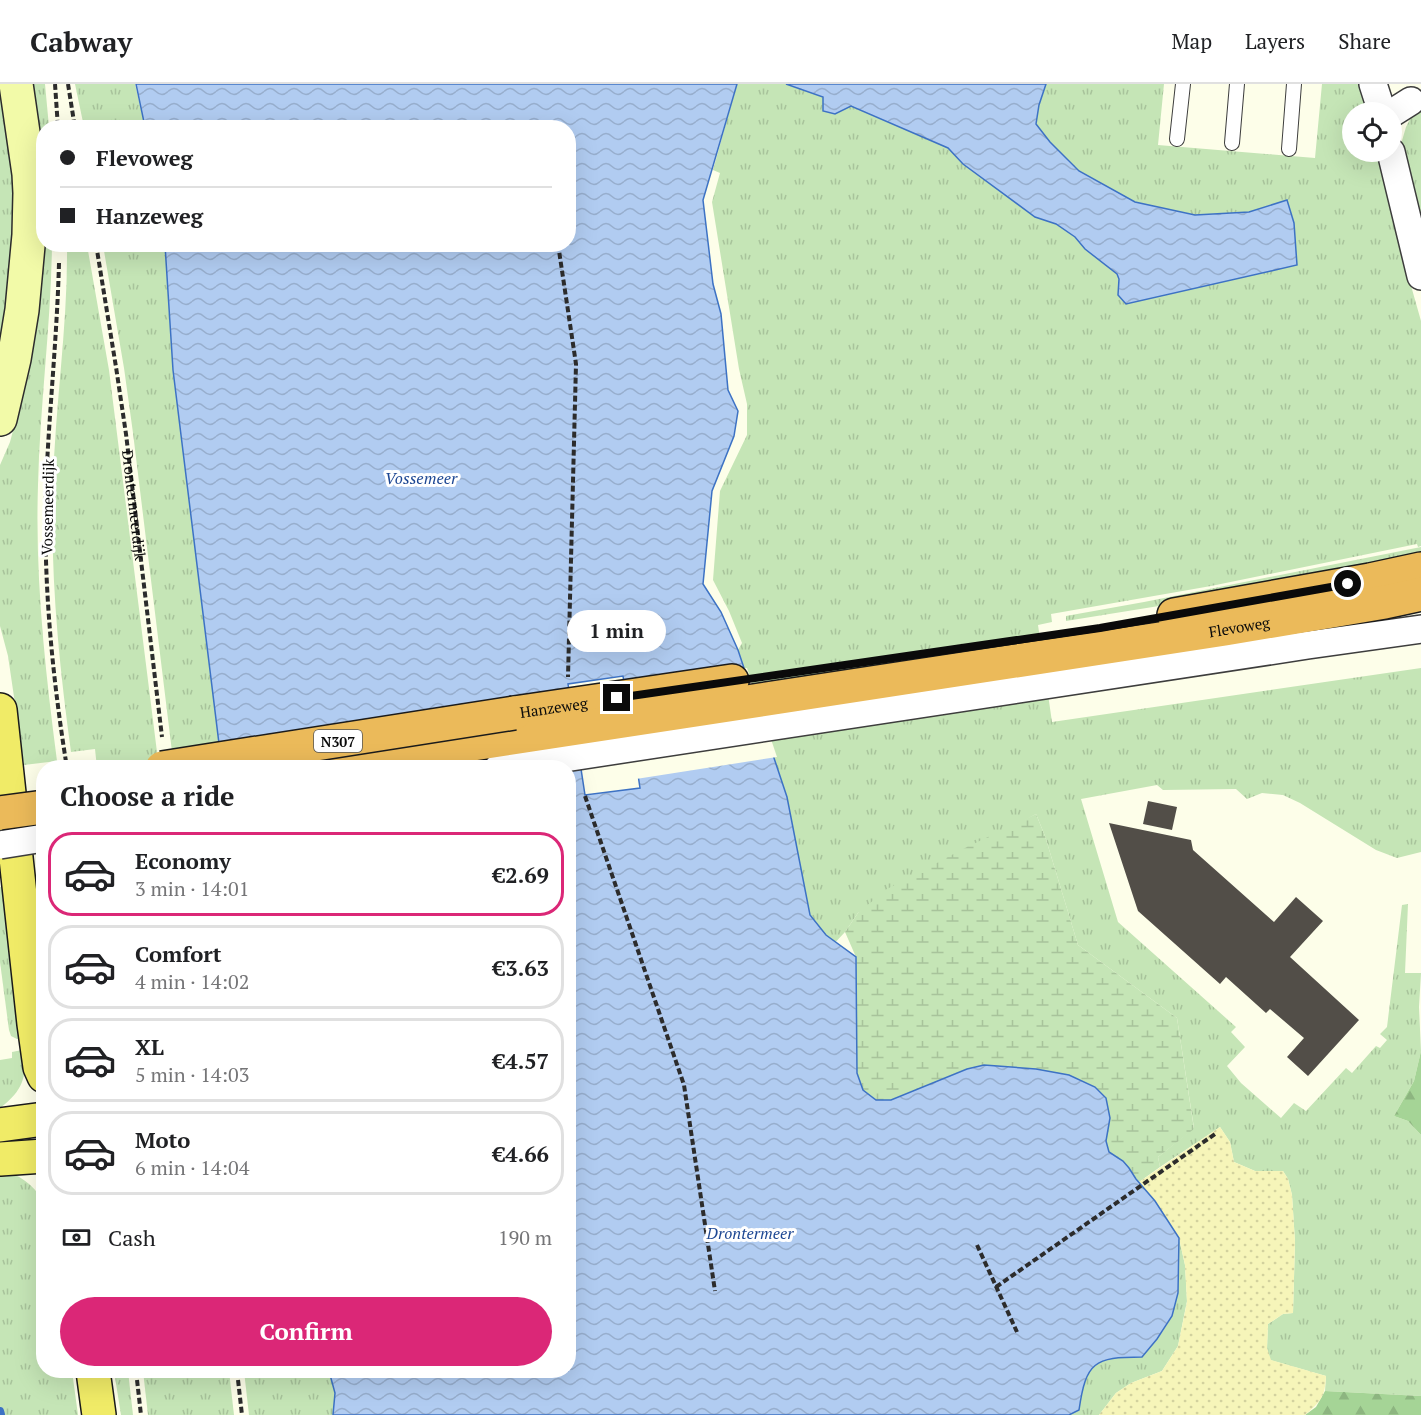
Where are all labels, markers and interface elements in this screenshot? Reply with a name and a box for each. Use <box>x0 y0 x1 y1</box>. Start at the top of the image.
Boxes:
text: Cabway <box>30 23 132 60</box>
text: Map <box>1171 27 1212 55</box>
text: Layers <box>1245 27 1305 55</box>
text: Share <box>1338 27 1391 55</box>
map controls <box>1342 102 1402 162</box>
button: locate <box>1342 102 1402 162</box>
text: Flevoweg <box>96 143 193 172</box>
text: Hanzeweg <box>96 201 203 230</box>
street label: Drontermeerdijk <box>118 449 151 562</box>
street label: Vossemeerdijk <box>36 458 58 555</box>
water label: Vossemeer <box>385 467 458 489</box>
route start <box>1334 570 1361 597</box>
callout: 1 min <box>568 611 666 653</box>
street label: Flevoweg <box>1207 611 1272 641</box>
text: 1 min <box>589 617 644 644</box>
route end <box>603 684 630 711</box>
street label: Hanzeweg <box>518 692 590 722</box>
road number: N307 <box>314 730 362 752</box>
text: Choose a ride <box>60 778 235 814</box>
text: Economy <box>135 846 231 875</box>
icon: car <box>63 847 117 901</box>
text: €2.69 <box>493 860 549 889</box>
text: 3 min · 14:01 <box>135 875 249 902</box>
text: Comfort <box>135 939 221 968</box>
icon: car <box>63 940 117 994</box>
text: €3.63 <box>493 953 549 982</box>
text: 4 min · 14:02 <box>135 968 249 995</box>
text: XL <box>135 1032 164 1061</box>
icon: car <box>63 1033 117 1087</box>
text: €4.57 <box>493 1046 549 1075</box>
text: 5 min · 14:03 <box>135 1061 249 1088</box>
text: Moto <box>135 1125 190 1154</box>
icon: car <box>63 1126 117 1180</box>
text: €4.66 <box>493 1139 549 1168</box>
text: 6 min · 14:04 <box>135 1154 249 1181</box>
icon: cash <box>60 1221 93 1254</box>
water label: Drontermeer <box>706 1222 794 1244</box>
text: Cash <box>108 1223 156 1252</box>
text: 190 m <box>498 1224 552 1251</box>
button: Confirm <box>60 1297 552 1366</box>

